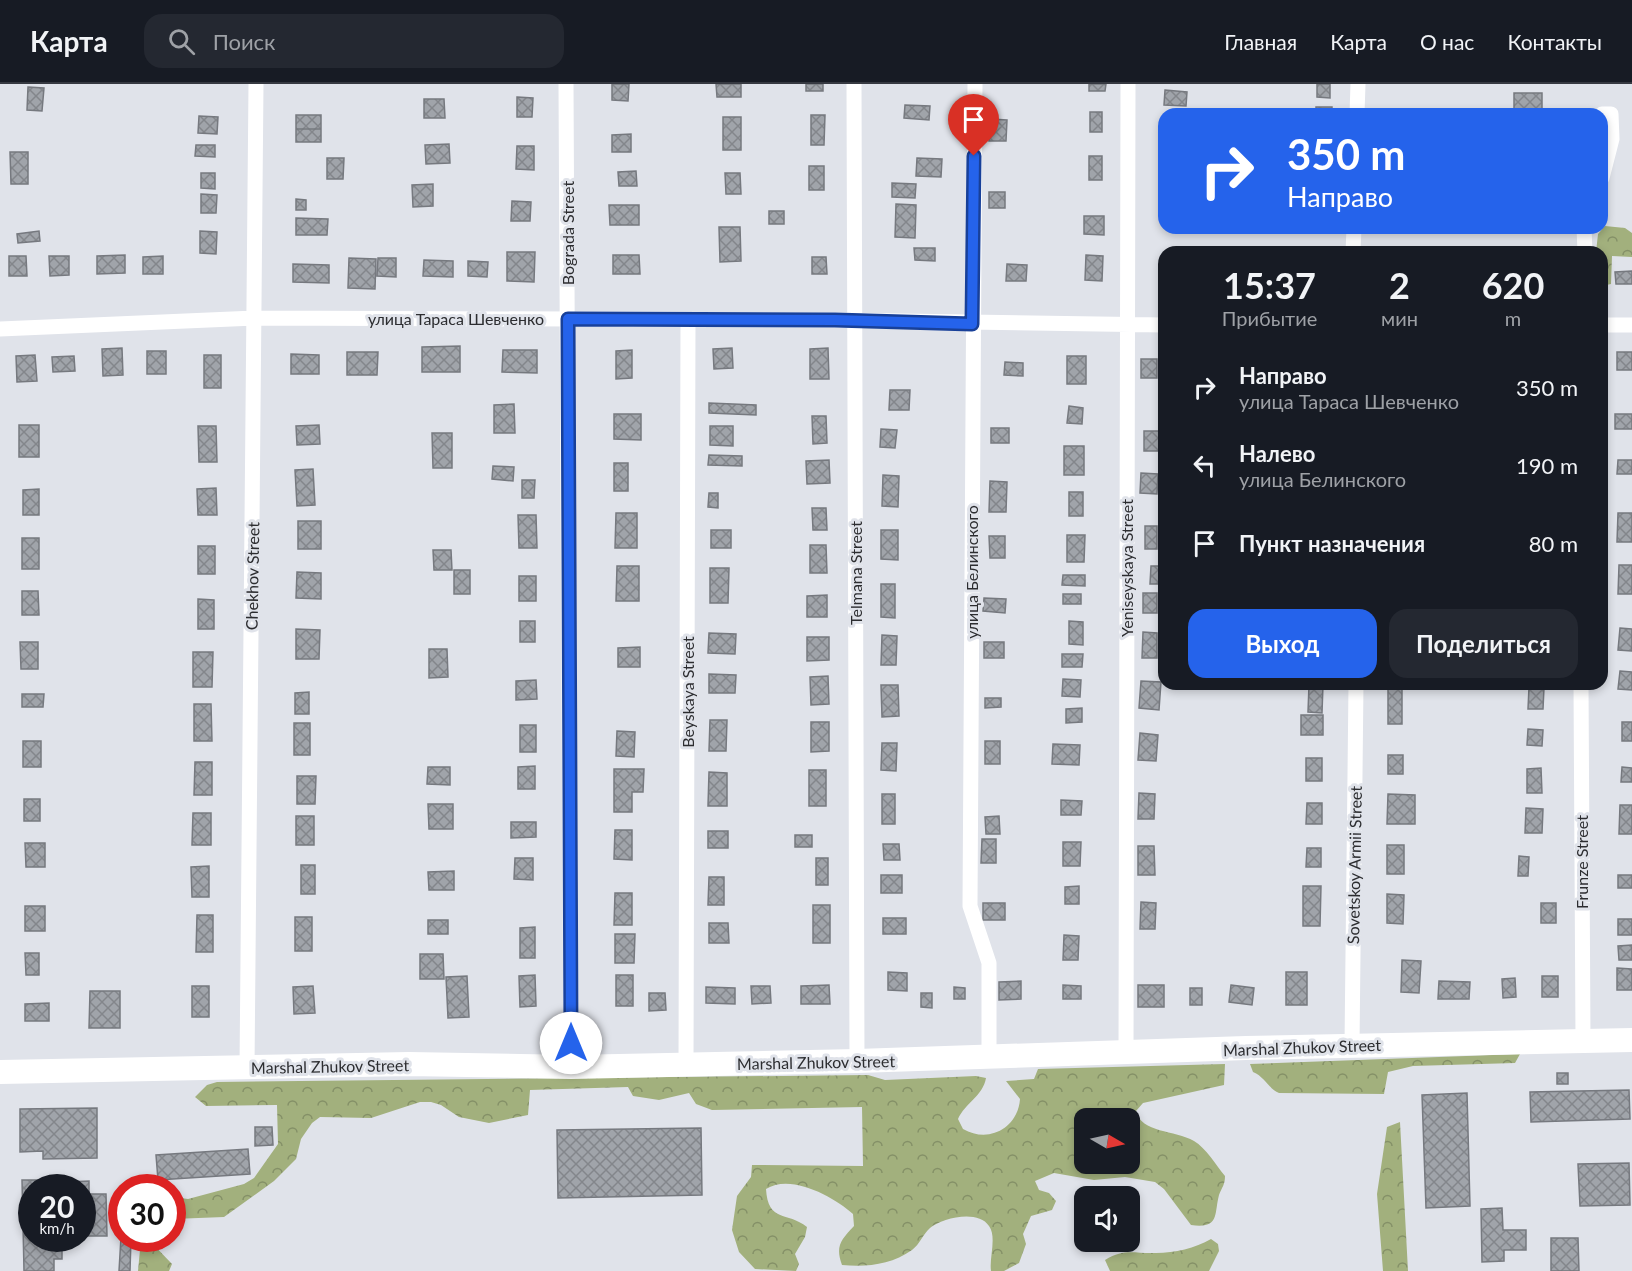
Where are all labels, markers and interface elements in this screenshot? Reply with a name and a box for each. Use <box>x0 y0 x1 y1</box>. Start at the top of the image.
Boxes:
search box <box>144 14 564 68</box>
text: Карта <box>30 24 108 58</box>
icon: search <box>165 25 198 58</box>
text: Поиск <box>213 28 276 55</box>
text: Главная <box>1224 29 1297 54</box>
text: Карта <box>1330 29 1387 54</box>
text: О нас <box>1420 29 1474 54</box>
text: Контакты <box>1507 29 1602 54</box>
pin <box>948 94 999 156</box>
icon: arrive <box>957 103 990 136</box>
text: 350 m <box>1287 129 1405 179</box>
icon: right <box>1188 132 1266 210</box>
text: Направо <box>1287 180 1393 213</box>
street label: Bograda Street <box>558 181 577 285</box>
text: 15:37 <box>1223 263 1316 307</box>
text: 2 <box>1389 263 1410 307</box>
text: 620 <box>1482 263 1544 307</box>
text: Прибытие <box>1222 306 1317 330</box>
text: мин <box>1381 306 1418 330</box>
text: m <box>1505 306 1521 330</box>
street label: улица Тараса Шевченко <box>368 309 544 328</box>
text: Направо <box>1239 362 1327 389</box>
icon: right <box>1188 371 1221 404</box>
text: 350 m <box>1516 374 1578 401</box>
text: улица Тараса Шевченко <box>1239 389 1459 413</box>
text: Налево <box>1239 440 1315 467</box>
icon: left <box>1188 449 1221 482</box>
text: 190 m <box>1516 452 1578 479</box>
text: улица Белинского <box>1239 467 1406 491</box>
street label: Yeniseyskaya Street <box>1117 499 1136 637</box>
street label: улица Белинского <box>962 505 981 639</box>
street label: Telmana Street <box>846 521 865 625</box>
street label: Chekhov Street <box>242 522 262 630</box>
icon: arrive <box>1188 527 1221 560</box>
text: Пункт назначения <box>1239 530 1425 557</box>
text: 80 m <box>1529 530 1578 557</box>
button: Выход <box>1188 609 1377 678</box>
button: Поделиться <box>1389 609 1578 678</box>
street label: Beyskaya Street <box>678 636 697 748</box>
street label: Sovetskoy Armii Street <box>1343 786 1365 944</box>
street label: Frunze Street <box>1572 815 1591 909</box>
position arrow <box>539 1011 603 1075</box>
street label: Marshal Zhukov Street <box>1223 1035 1382 1059</box>
street label: Marshal Zhukov Street <box>737 1051 895 1073</box>
street label: Marshal Zhukov Street <box>251 1055 409 1077</box>
north arrow <box>1074 1108 1140 1174</box>
map controls <box>1074 1108 1140 1252</box>
speed limit sign: 30 <box>108 1174 186 1252</box>
button: sound <box>1074 1186 1140 1252</box>
text: 20 <box>40 1188 74 1224</box>
text: km/h <box>39 1219 75 1237</box>

